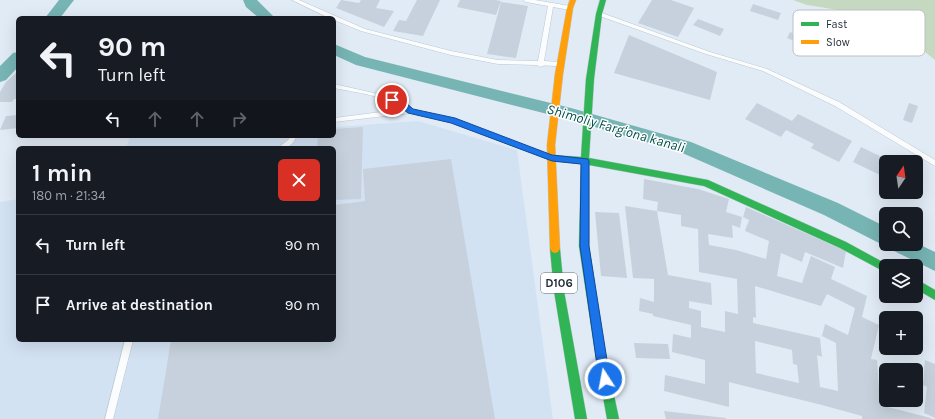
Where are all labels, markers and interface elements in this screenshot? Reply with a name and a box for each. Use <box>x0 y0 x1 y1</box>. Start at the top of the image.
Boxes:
legend <box>793 10 925 56</box>
text: Fast <box>826 18 847 31</box>
text: 90 m <box>98 30 166 63</box>
icon: left <box>32 32 84 84</box>
text: Slow <box>826 36 850 49</box>
text: Turn left <box>98 64 166 86</box>
pin <box>375 83 409 117</box>
icon: arrive <box>381 89 403 111</box>
water label: Shimoliy Fargʻona kanali <box>545 101 687 156</box>
icon: left <box>102 108 124 130</box>
icon: ahead <box>144 108 166 130</box>
icon: ahead <box>186 108 208 130</box>
icon: right <box>228 108 250 130</box>
north arrow <box>879 155 923 199</box>
map controls <box>879 155 923 407</box>
text: 1 min <box>32 159 92 187</box>
button: close <box>278 159 320 201</box>
text: 180 m · 21:34 <box>32 188 106 203</box>
button: search <box>879 207 923 251</box>
icon: left <box>32 234 54 256</box>
text: Turn left <box>66 236 125 254</box>
text: 90 m <box>285 236 320 254</box>
button: layers <box>879 259 923 303</box>
road number: D106 <box>541 273 577 293</box>
icon: arrive <box>32 294 54 316</box>
text: Arrive at destination <box>66 296 213 314</box>
text: 90 m <box>285 296 320 314</box>
button: + <box>879 311 923 355</box>
position arrow <box>584 358 626 400</box>
button: − <box>879 363 923 407</box>

